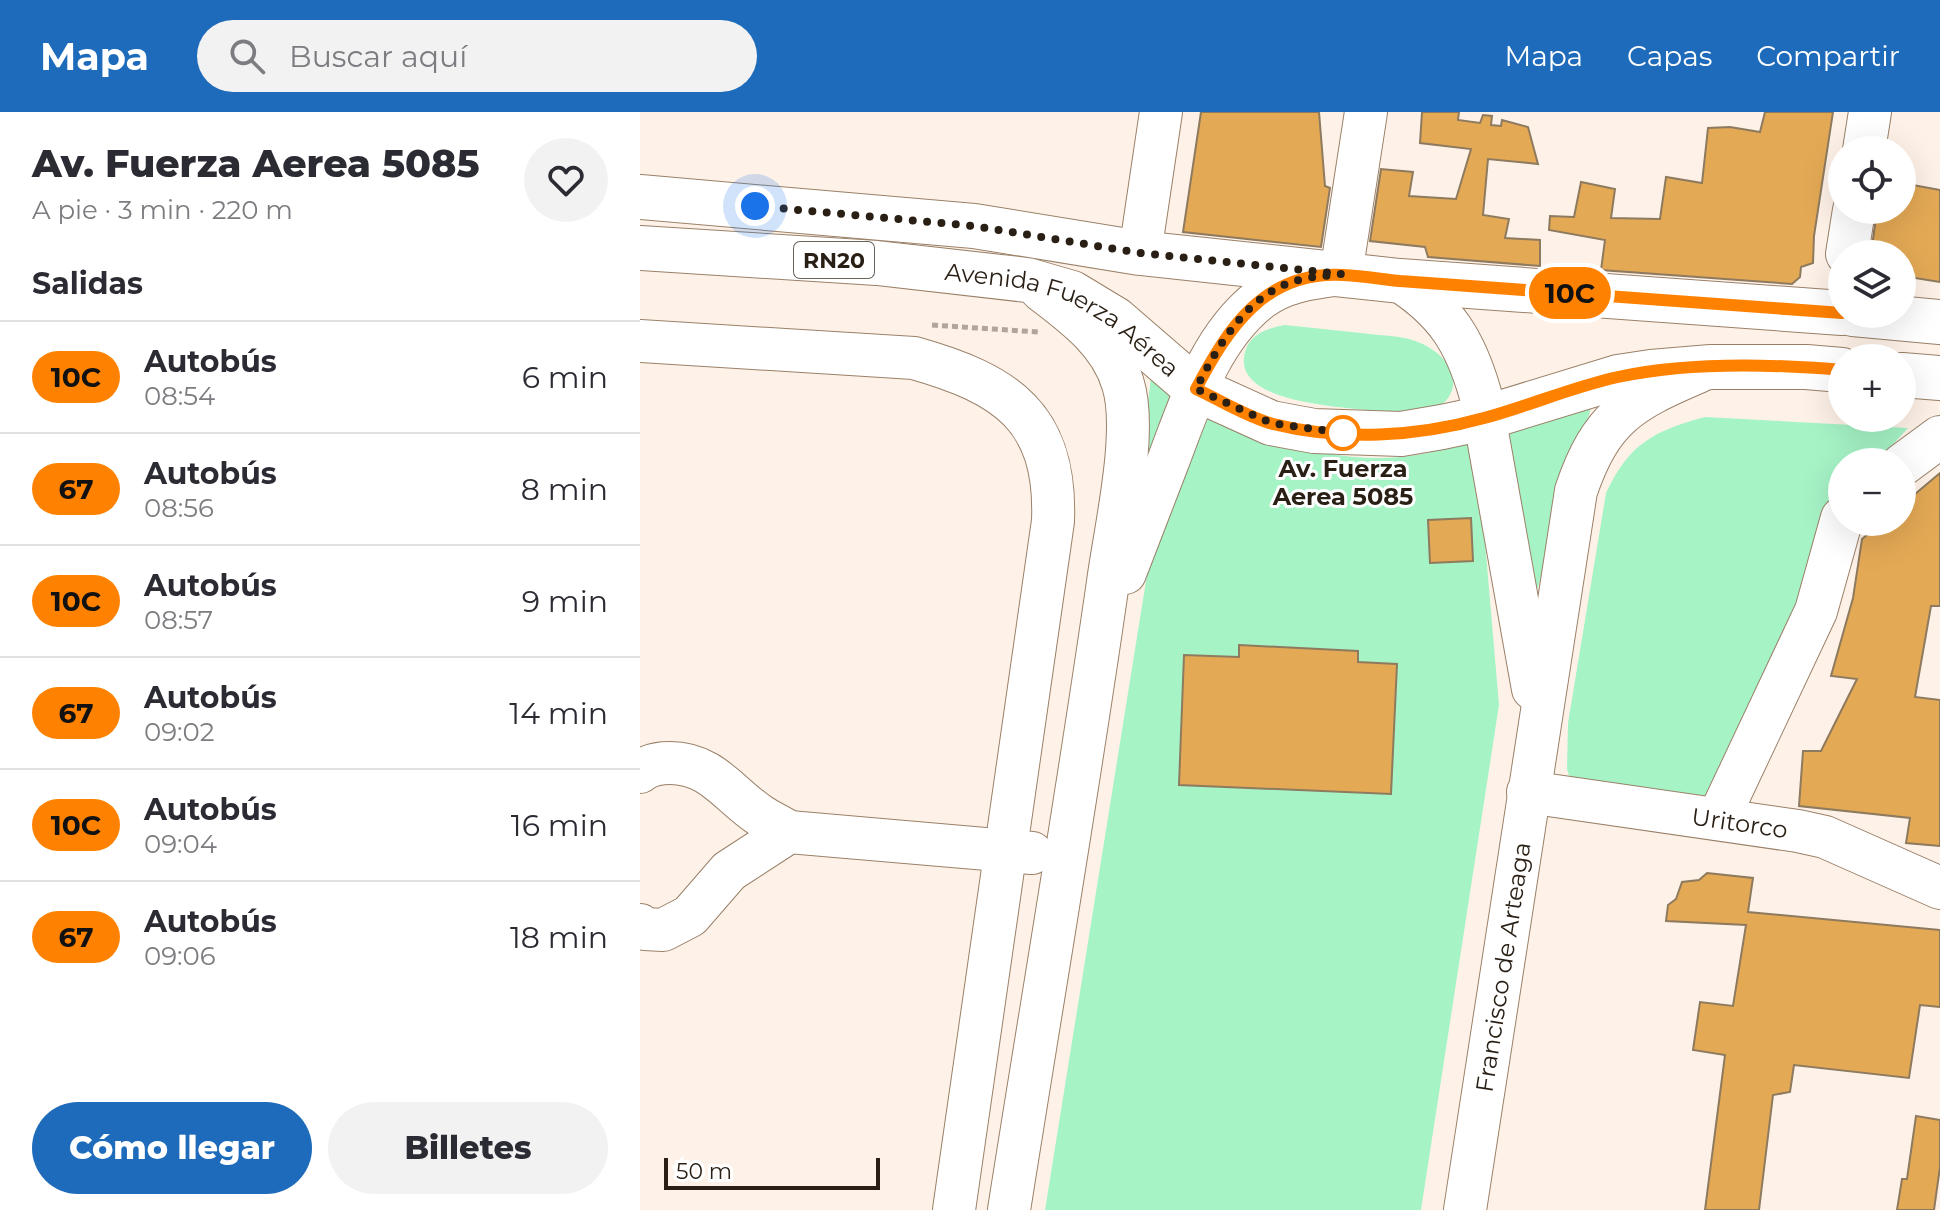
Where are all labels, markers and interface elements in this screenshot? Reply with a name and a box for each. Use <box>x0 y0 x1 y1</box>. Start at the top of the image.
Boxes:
search box <box>197 20 757 92</box>
text: Mapa <box>40 33 149 80</box>
icon: search <box>225 34 269 78</box>
text: Buscar aquí <box>289 38 467 75</box>
text: Mapa <box>1504 39 1583 73</box>
text: Capas <box>1627 39 1712 73</box>
text: Compartir <box>1756 39 1900 73</box>
map controls <box>1828 136 1916 536</box>
button: locate <box>1828 136 1916 224</box>
button: heart <box>524 138 608 222</box>
text: Av. Fuerza Aerea 5085 <box>32 140 479 187</box>
your location <box>735 186 775 226</box>
text: A pie · 3 min · 220 m <box>32 194 293 226</box>
button: layers <box>1828 240 1916 328</box>
road number: RN20 <box>794 242 874 278</box>
street label: Avenida Fuerza Aérea <box>943 256 1185 383</box>
text: Salidas <box>32 265 143 302</box>
line badge: 10C <box>1524 267 1616 319</box>
text: 10C <box>1545 276 1595 310</box>
text: Autobús <box>144 343 277 380</box>
button: + <box>1828 344 1916 432</box>
text: 6 min <box>522 359 608 396</box>
text: 10C <box>51 360 101 394</box>
text: 08:54 <box>144 380 215 412</box>
marker: Av. Fuerza Aerea 5085 <box>1326 416 1360 450</box>
button: − <box>1828 448 1916 536</box>
place label: Av. Fuerza Aerea 5085 <box>1272 454 1413 511</box>
text: Autobús <box>144 455 277 492</box>
text: 8 min <box>521 471 608 508</box>
text: 67 <box>58 472 94 506</box>
text: 08:56 <box>144 492 214 524</box>
text: Autobús <box>144 567 277 604</box>
text: 9 min <box>522 583 608 620</box>
text: 10C <box>51 584 101 618</box>
text: 08:57 <box>144 604 213 636</box>
text: Autobús <box>144 679 277 716</box>
text: 14 min <box>509 695 608 732</box>
text: 67 <box>58 696 94 730</box>
text: 09:02 <box>144 716 215 748</box>
text: Autobús <box>144 791 277 828</box>
street label: Uritorco <box>1690 801 1790 844</box>
text: 16 min <box>511 807 608 844</box>
text: 10C <box>51 808 101 842</box>
text: 09:04 <box>144 828 217 860</box>
street label: Francisco de Arteaga <box>1469 840 1536 1094</box>
text: Autobús <box>144 903 277 940</box>
text: 18 min <box>510 919 608 956</box>
text: 67 <box>58 920 94 954</box>
text: 09:06 <box>144 940 216 972</box>
button: Cómo llegar <box>32 1102 312 1194</box>
button: Billetes <box>328 1102 608 1194</box>
scale bar <box>664 1154 880 1190</box>
text: 50 m <box>676 1158 732 1185</box>

